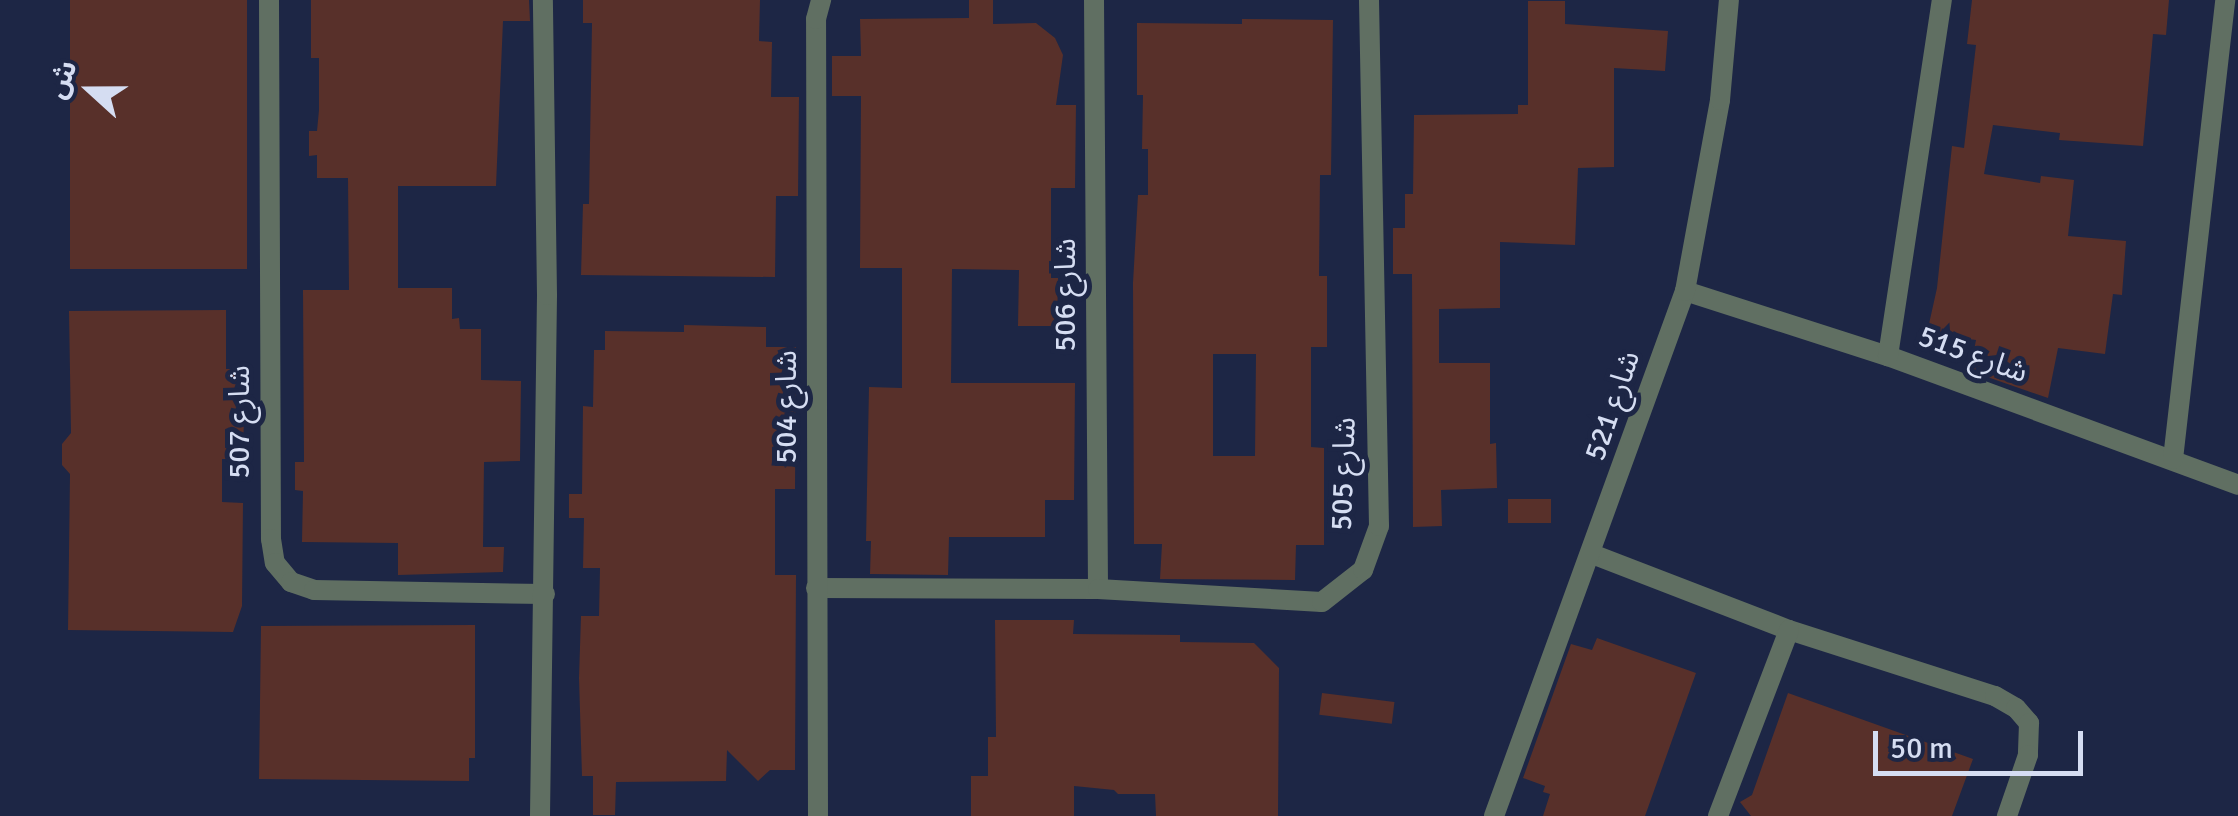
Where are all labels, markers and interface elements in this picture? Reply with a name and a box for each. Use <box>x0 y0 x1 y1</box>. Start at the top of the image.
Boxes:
north arrow <box>40 40 140 140</box>
text: ش <box>39 55 85 103</box>
street label: شارع 506 <box>1048 238 1084 352</box>
street label: شارع 515 <box>1913 319 2033 391</box>
street label: شارع 521 <box>1577 346 1649 466</box>
street label: شارع 504 <box>769 350 805 464</box>
street label: شارع 507 <box>222 365 258 479</box>
street label: شارع 505 <box>1324 417 1364 531</box>
scale bar <box>1878 711 2088 773</box>
text: 50 m <box>1890 730 1953 767</box>

